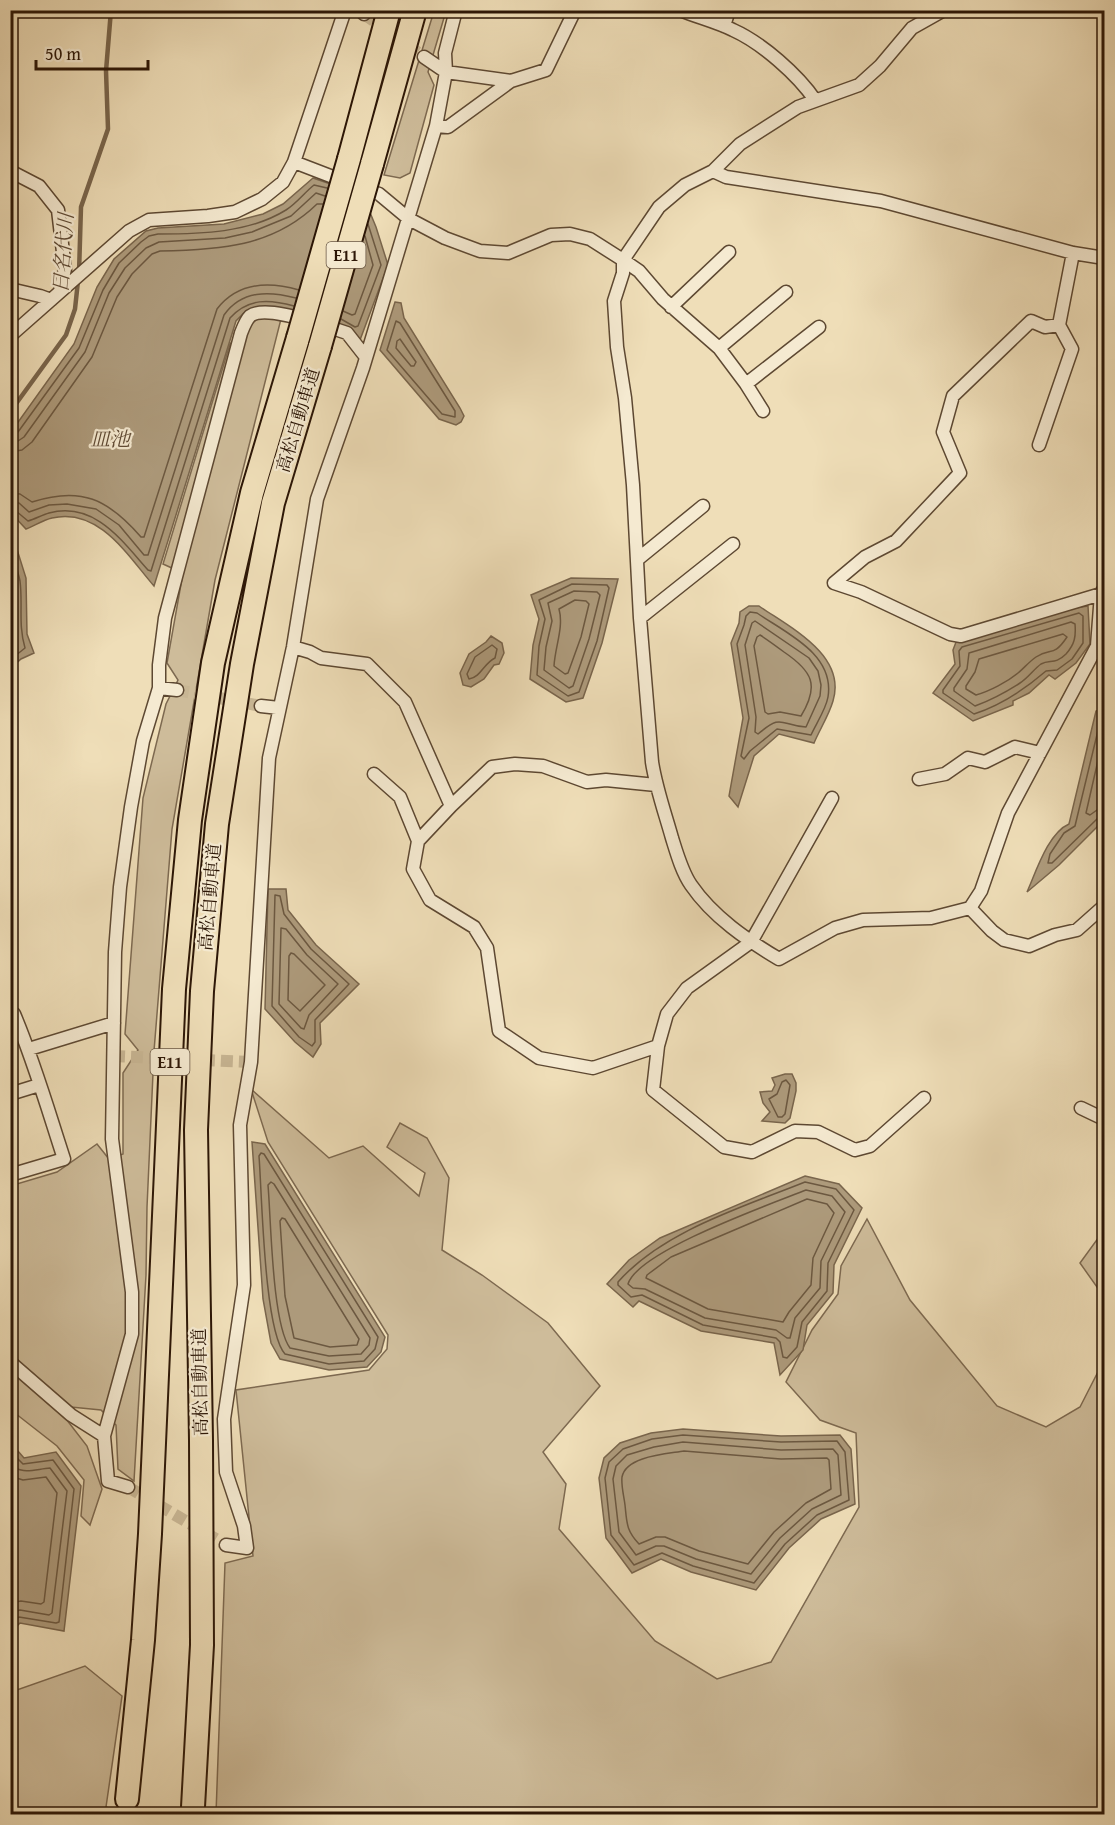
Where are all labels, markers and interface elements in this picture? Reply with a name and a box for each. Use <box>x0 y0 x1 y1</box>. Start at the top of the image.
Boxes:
scale bar <box>36 33 148 71</box>
text: 50 m <box>45 40 81 67</box>
water label: 日名代川 <box>45 210 80 294</box>
road number: E11 <box>326 242 366 268</box>
street label: 高松自動車道 <box>269 364 326 475</box>
water label: 皿池 <box>90 424 132 453</box>
street label: 高松自動車道 <box>191 842 228 952</box>
road number: E11 <box>150 1049 190 1075</box>
street label: 高松自動車道 <box>185 1328 214 1436</box>

